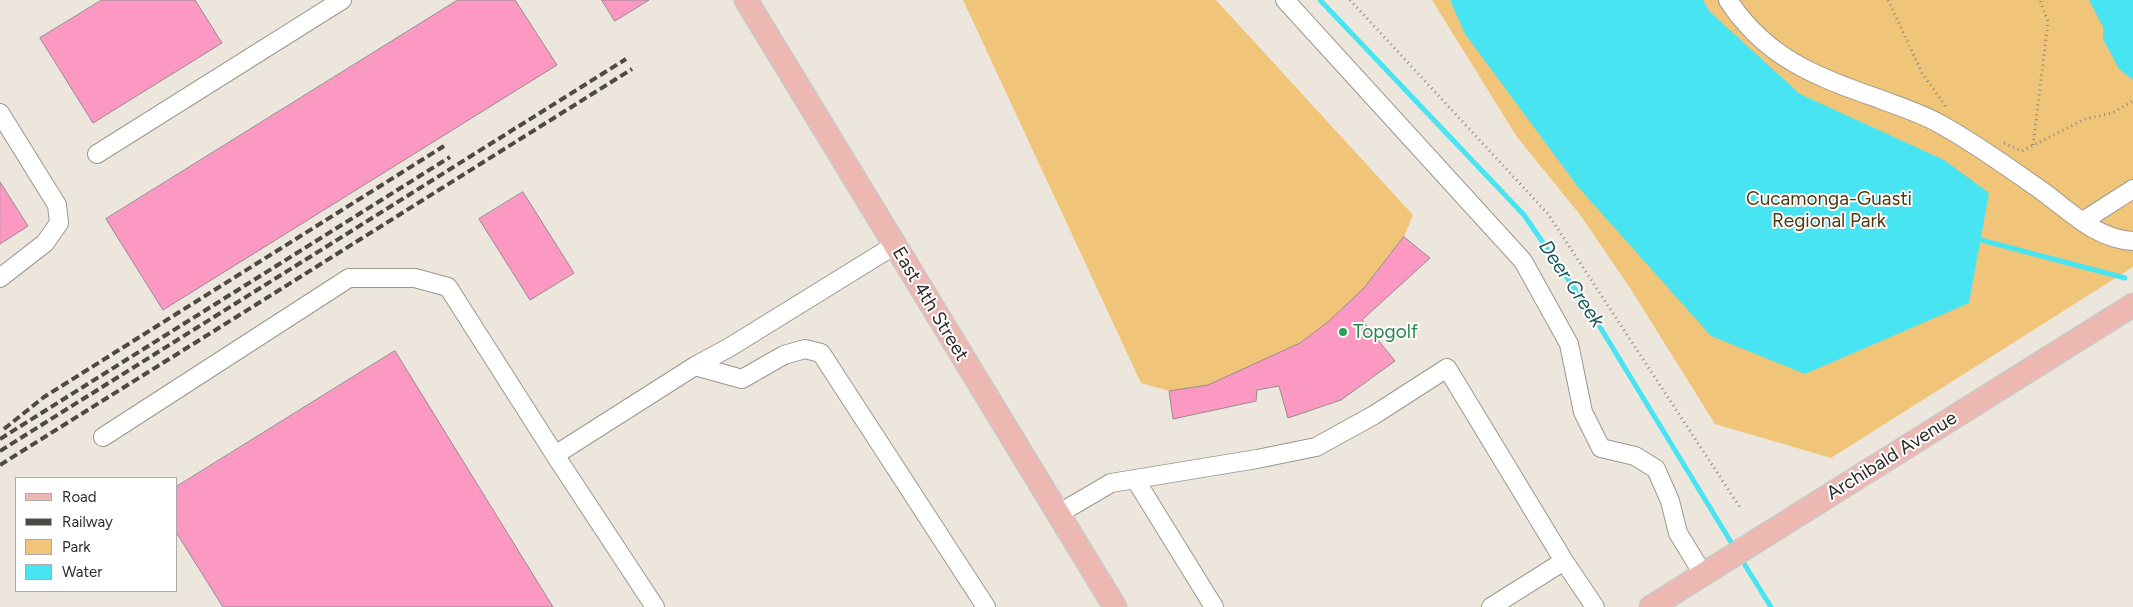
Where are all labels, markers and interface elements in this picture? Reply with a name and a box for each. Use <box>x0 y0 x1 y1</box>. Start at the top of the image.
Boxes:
park label: Cucamonga-Guasti Regional Park <box>1746 188 1912 232</box>
water label: Deer Creek <box>1533 236 1609 332</box>
street label: East 4th Street <box>887 243 973 365</box>
place label: Topgolf <box>1353 321 1418 343</box>
marker: Topgolf <box>1337 326 1349 338</box>
street label: Archibald Avenue <box>1823 407 1961 505</box>
legend <box>15 477 178 592</box>
text: Road <box>62 488 97 506</box>
text: Railway <box>62 513 113 531</box>
text: Park <box>62 538 91 556</box>
text: Water <box>62 563 102 581</box>

